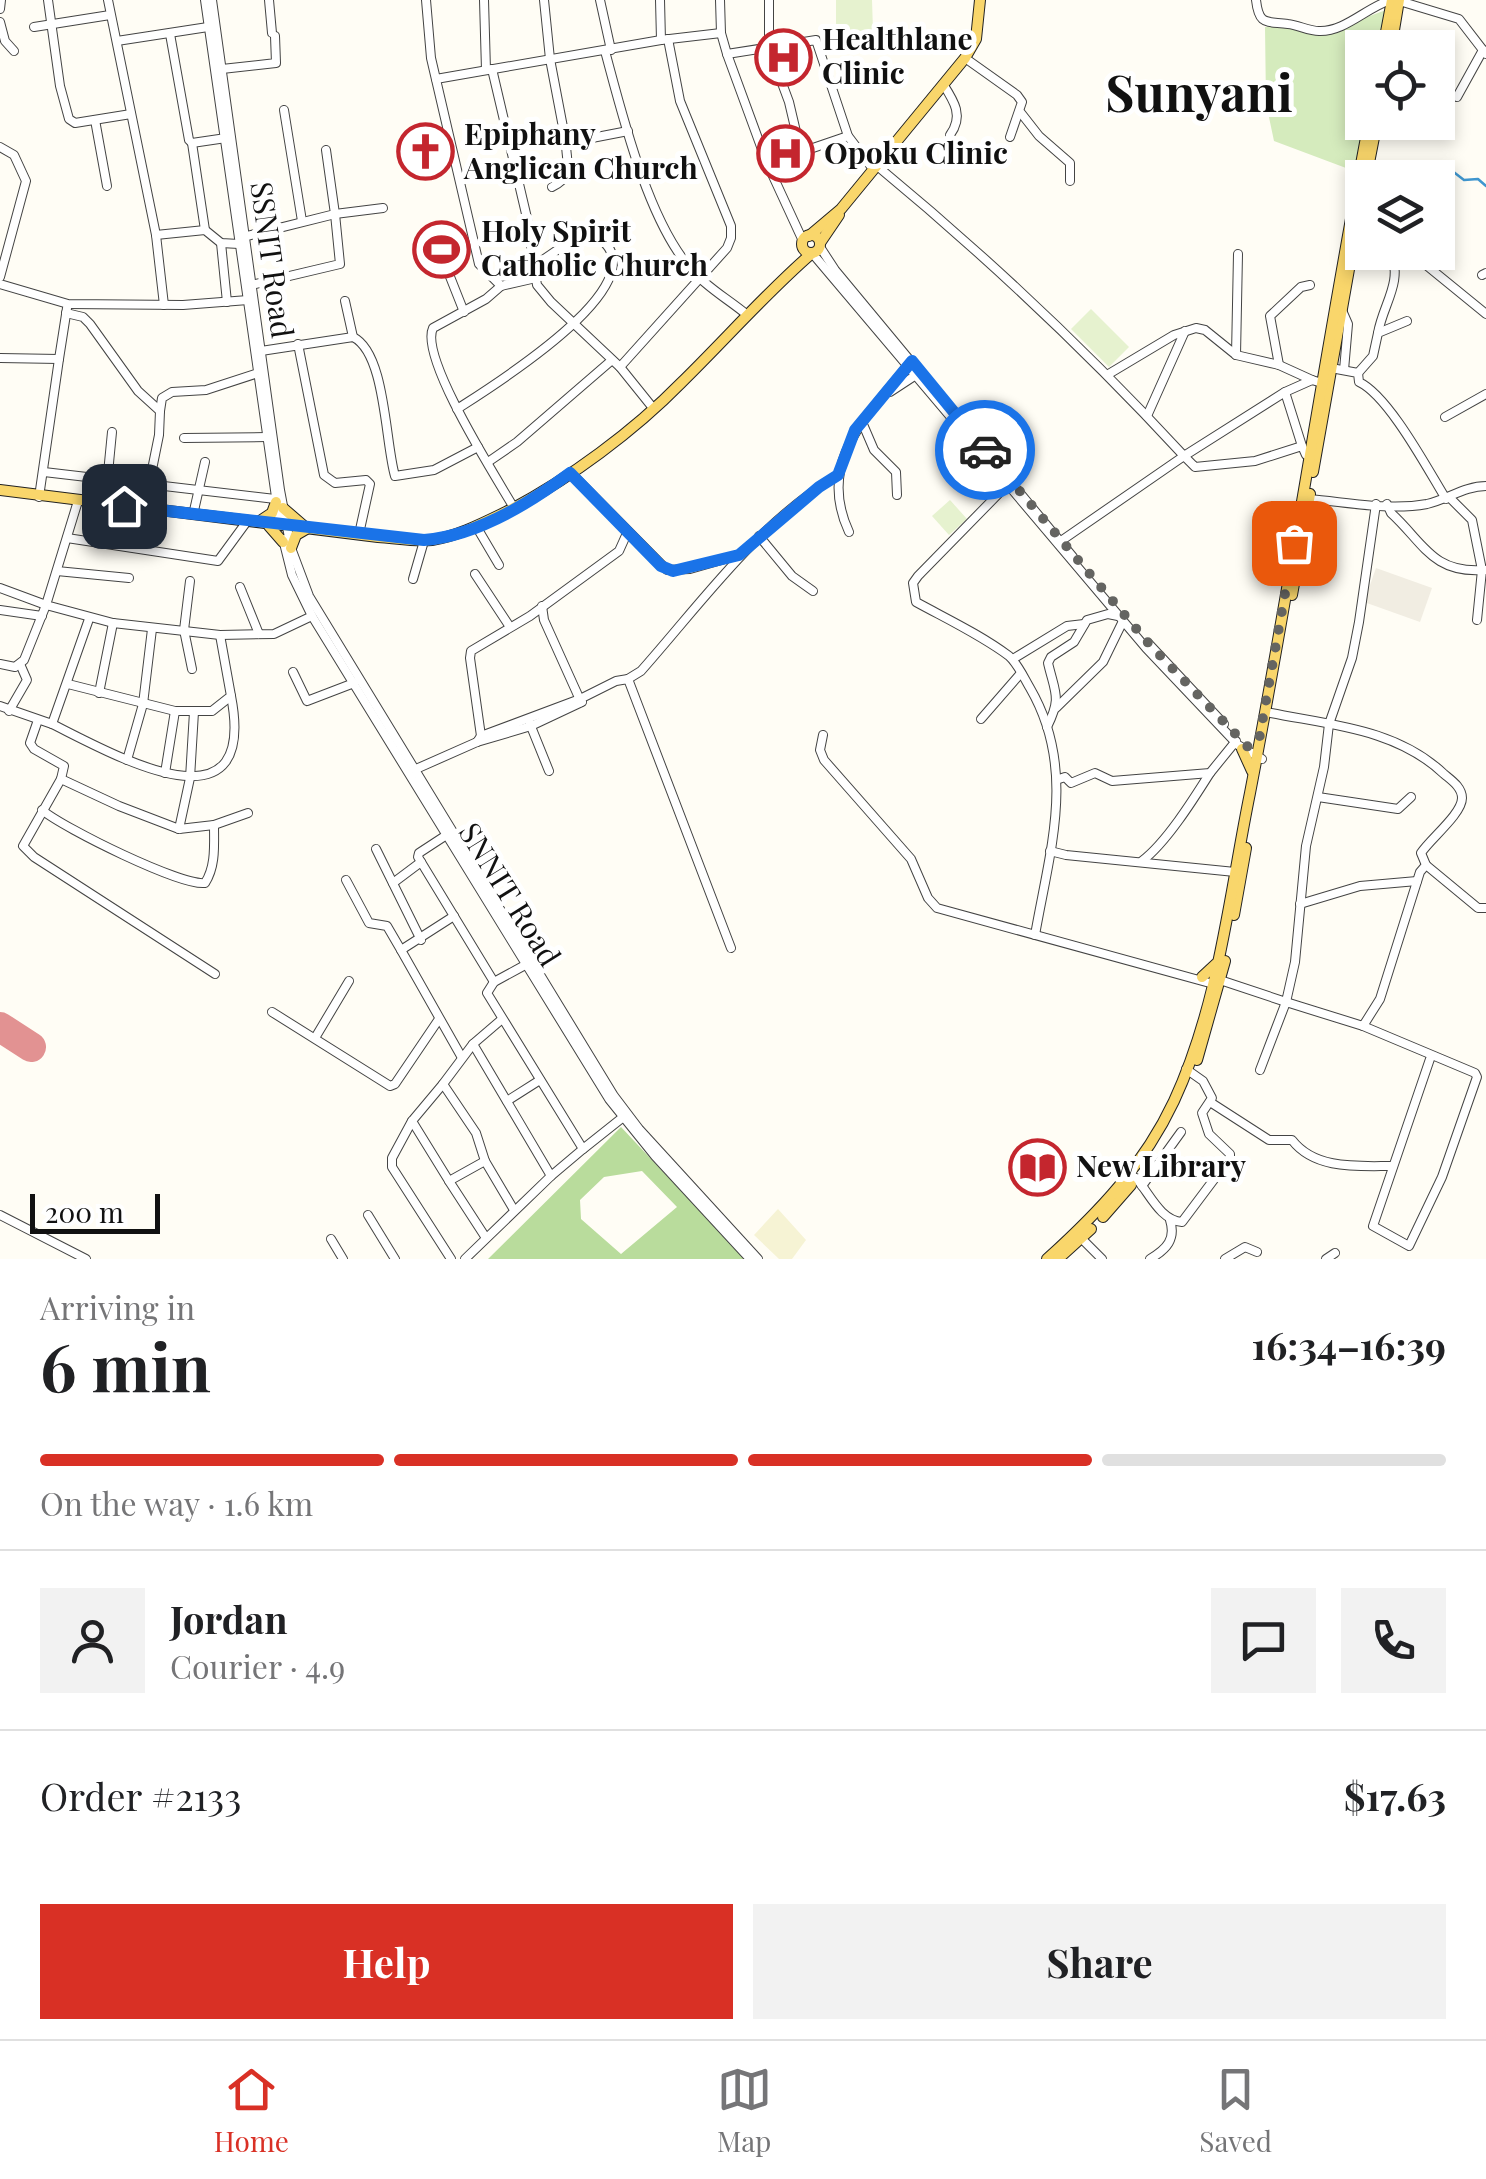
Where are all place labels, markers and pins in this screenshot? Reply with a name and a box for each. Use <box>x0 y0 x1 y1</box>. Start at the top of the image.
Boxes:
place label: Healthlane Clinic <box>822 18 973 92</box>
hospital icon: Healthlane Clinic <box>753 27 813 87</box>
place label: Epiphany Anglican Church <box>463 113 698 187</box>
church icon: Epiphany Anglican Church <box>395 122 455 182</box>
hospital icon: Opoku Clinic <box>755 124 815 184</box>
place label: Opoku Clinic <box>824 132 1008 172</box>
place label: Holy Spirit Catholic Church <box>481 210 708 284</box>
sports icon: Holy Spirit Catholic Church <box>412 219 472 279</box>
pin <box>82 464 167 549</box>
pin <box>1252 501 1337 586</box>
library icon: New Library <box>1007 1137 1067 1197</box>
place label: New Library <box>1076 1145 1247 1185</box>

